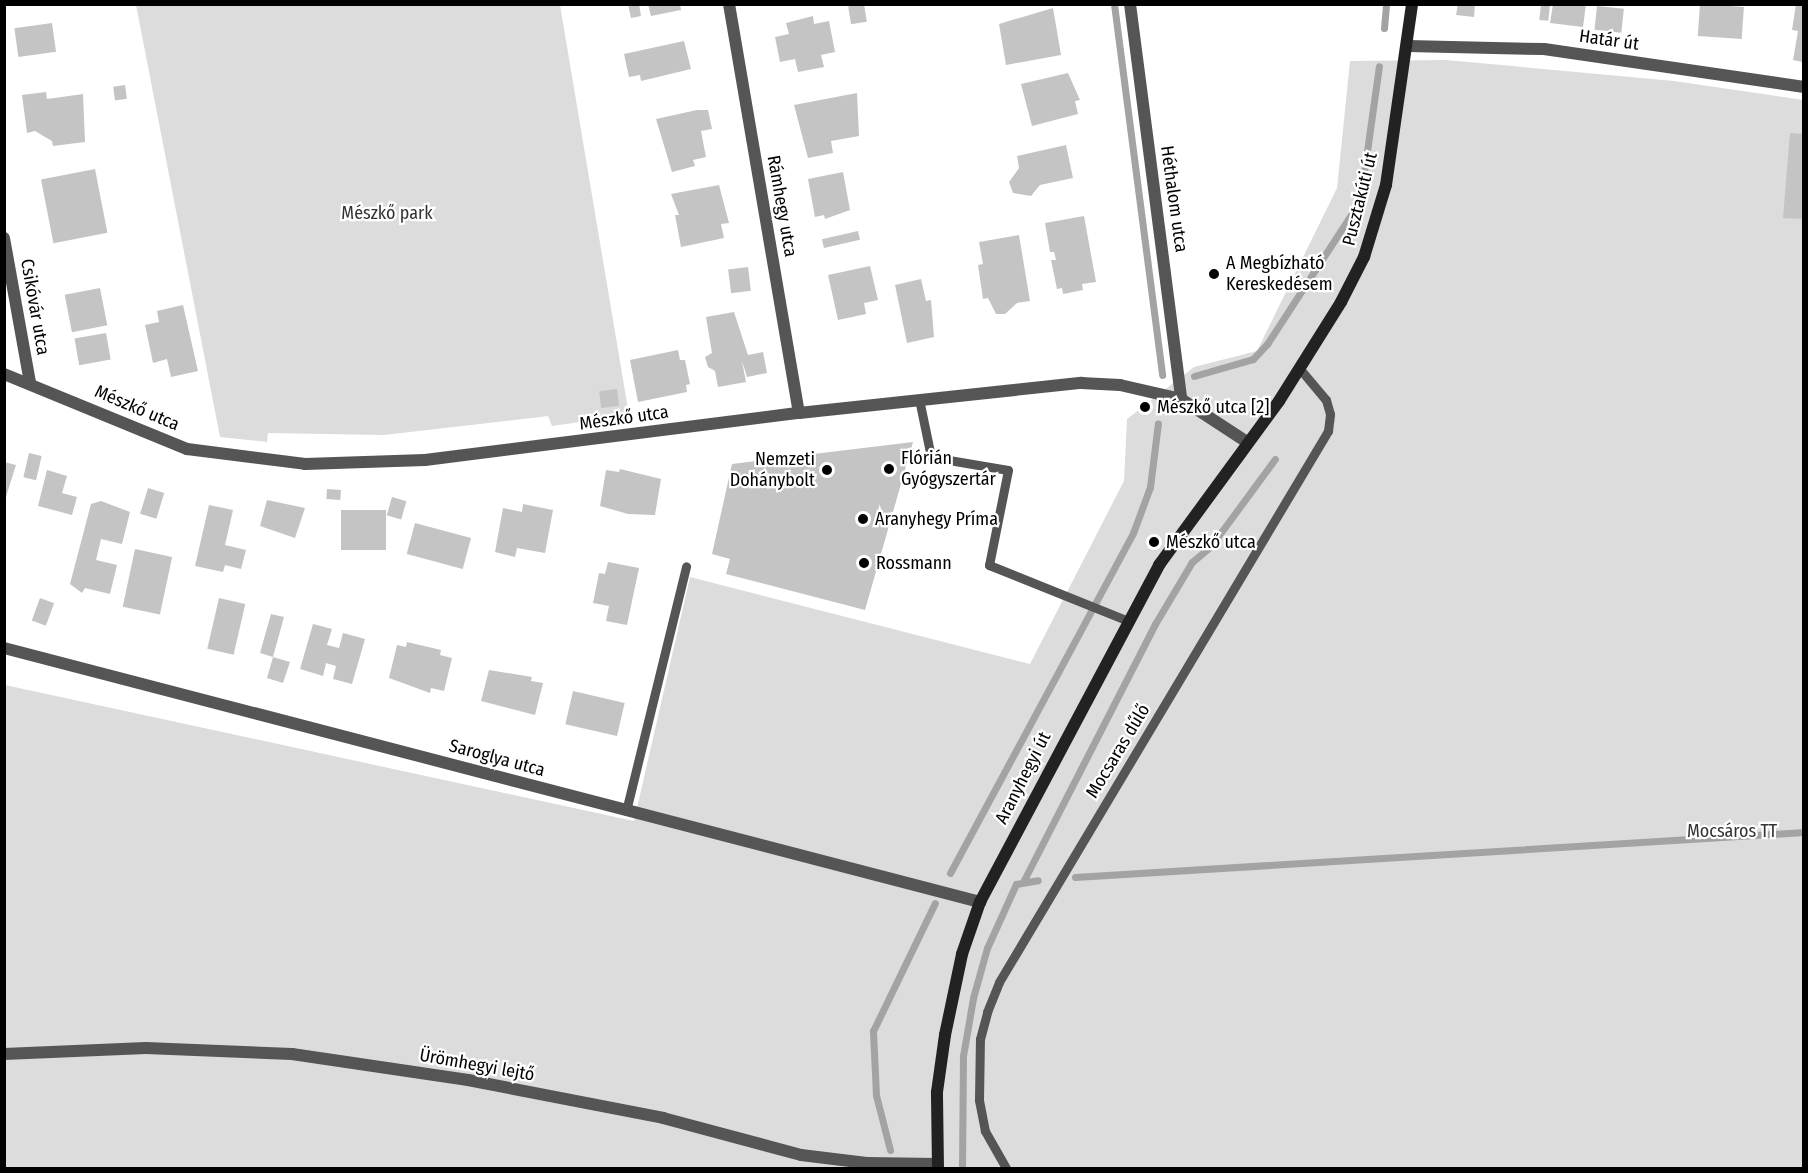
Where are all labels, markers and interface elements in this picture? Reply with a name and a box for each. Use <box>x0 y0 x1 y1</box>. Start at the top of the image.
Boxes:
street label: Határ út <box>1578 25 1640 55</box>
street label: Héthalom utca <box>1156 144 1192 254</box>
street label: Pusztakúti út <box>1338 150 1382 248</box>
street label: Rámhegy utca <box>762 154 802 258</box>
park label: Mészkő park <box>341 202 433 224</box>
place label: A Megbízható Kereskedésem <box>1226 253 1333 296</box>
street label: Csikóvár utca <box>16 257 54 357</box>
marker: A Megbízható Kereskedésem <box>1207 267 1221 281</box>
street label: Mészkő utca <box>91 381 183 435</box>
place label: Mészkő utca [2] <box>1157 396 1269 418</box>
marker: Mészkő utca [2] <box>1138 400 1152 414</box>
street label: Mészkő utca <box>578 401 670 435</box>
place label: Flórián Gyógyszertár <box>901 448 996 490</box>
place label: Nemzeti Dohánybolt <box>730 449 815 492</box>
marker: Flórián Gyógyszertár <box>882 462 896 476</box>
marker: Nemzeti Dohánybolt <box>820 463 834 477</box>
place label: Aranyhegy Príma <box>875 508 998 530</box>
marker: Aranyhegy Príma <box>856 512 870 526</box>
place label: Mészkő utca <box>1166 531 1256 553</box>
marker: Mészkő utca <box>1147 535 1161 549</box>
place label: Rossmann <box>876 552 952 574</box>
marker: Rossmann <box>857 556 871 570</box>
street label: Mocsaras dűlő <box>1081 700 1155 802</box>
street label: Aranyhegyi út <box>991 728 1055 828</box>
street label: Saroglya utca <box>447 735 547 781</box>
park label: Mocsáros TT <box>1687 820 1777 842</box>
street label: Ürömhegyi lejtő <box>418 1044 536 1086</box>

